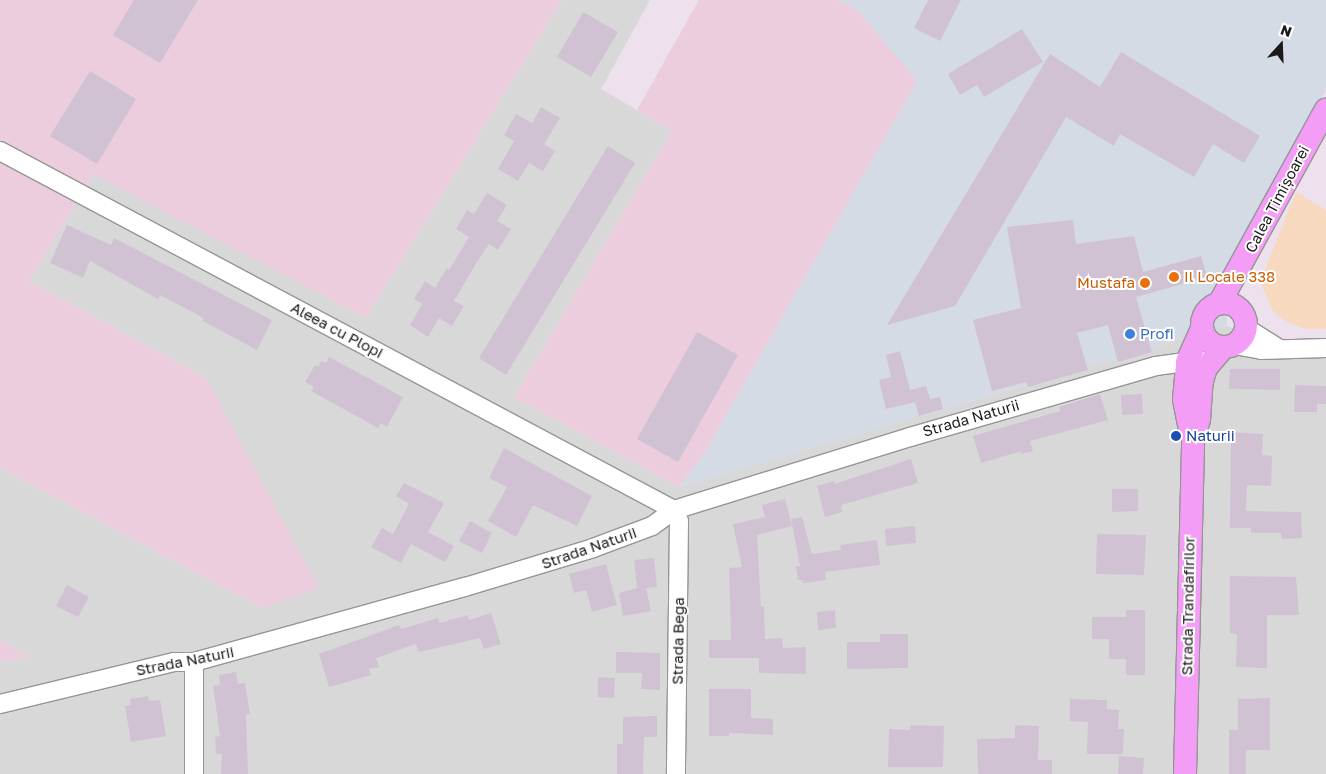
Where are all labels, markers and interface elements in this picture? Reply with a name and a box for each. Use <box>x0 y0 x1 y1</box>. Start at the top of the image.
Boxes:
north arrow <box>1256 20 1306 70</box>
text: N <box>1278 21 1294 40</box>
street label: Calea Timișoarei <box>1241 142 1313 256</box>
place label: Il Locale 338 <box>1184 268 1275 286</box>
marker: Il Locale 338 <box>1168 271 1180 283</box>
place label: Mustafa <box>1077 274 1135 292</box>
marker: Mustafa <box>1139 277 1151 289</box>
street label: Aleea cu Plopi <box>288 298 386 362</box>
place label: Profi <box>1140 325 1174 343</box>
marker: Profi <box>1124 328 1136 340</box>
street label: Strada Naturii <box>921 396 1021 440</box>
place label: Naturii <box>1186 427 1235 445</box>
marker: Naturii <box>1170 430 1182 442</box>
street label: Strada Naturii <box>539 523 639 573</box>
street label: Strada Trandafirilor <box>1178 536 1198 676</box>
street label: Strada Bega <box>668 597 688 685</box>
street label: Strada Naturii <box>134 643 236 679</box>

